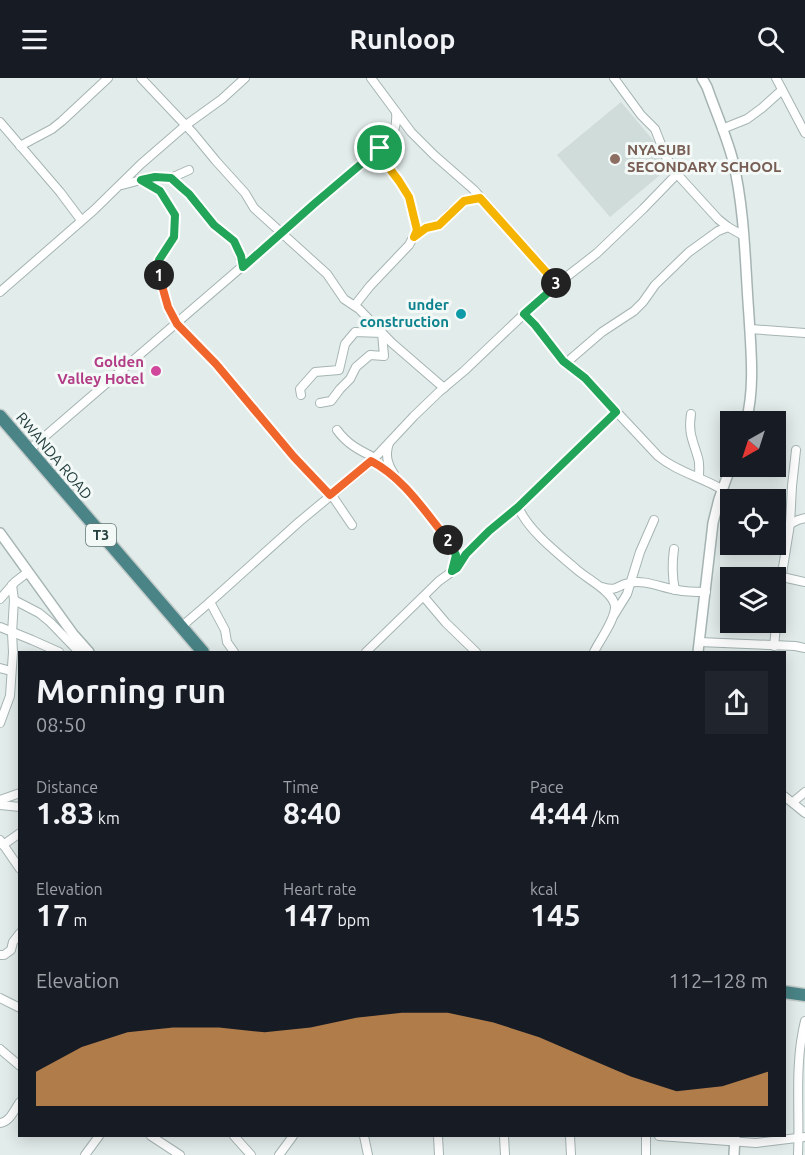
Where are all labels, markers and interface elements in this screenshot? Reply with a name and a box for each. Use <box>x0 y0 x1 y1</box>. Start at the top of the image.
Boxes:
icon: menu <box>18 23 51 56</box>
icon: search <box>754 23 787 56</box>
text: Runloop <box>350 24 455 54</box>
pin <box>354 122 405 173</box>
icon: arrive <box>363 131 396 164</box>
place label: NYASUBI SECONDARY SCHOOL <box>627 141 781 175</box>
marker: NYASUBI SECONDARY SCHOOL <box>608 152 622 166</box>
pin: 1 <box>144 260 174 290</box>
text: 1 <box>154 266 164 284</box>
pin: 3 <box>541 268 571 298</box>
text: 3 <box>551 274 561 292</box>
place label: under construction <box>360 296 450 330</box>
marker: under construction <box>454 307 468 321</box>
place label: Golden Valley Hotel <box>57 353 144 387</box>
marker: Golden Valley Hotel <box>149 364 163 378</box>
street label: RWANDA ROAD <box>13 409 96 503</box>
north arrow <box>720 411 786 477</box>
map controls <box>720 411 786 633</box>
button: locate <box>720 489 786 555</box>
road number: T3 <box>86 524 116 546</box>
pin: 2 <box>433 525 463 555</box>
text: 2 <box>443 531 453 549</box>
button: layers <box>720 567 786 633</box>
button: share <box>705 671 768 734</box>
text: Morning run <box>36 672 226 709</box>
text: 08:50 <box>36 713 86 736</box>
text: Distance <box>36 778 98 796</box>
text: Time <box>283 778 319 796</box>
text: Pace <box>530 778 564 796</box>
text: 1.83 <box>36 796 94 830</box>
text: 8:40 <box>283 796 341 830</box>
text: 4:44 <box>530 796 588 830</box>
text: km <box>94 809 120 827</box>
text: /km <box>588 809 620 827</box>
text: Elevation <box>36 880 103 898</box>
text: Heart rate <box>283 880 357 898</box>
text: kcal <box>530 880 558 898</box>
text: 17 <box>36 898 70 932</box>
text: 147 <box>283 898 334 932</box>
text: 145 <box>530 898 581 932</box>
text: m <box>70 911 87 929</box>
text: bpm <box>334 911 370 929</box>
text: Elevation <box>36 969 119 992</box>
text: 112–128 m <box>669 969 768 992</box>

